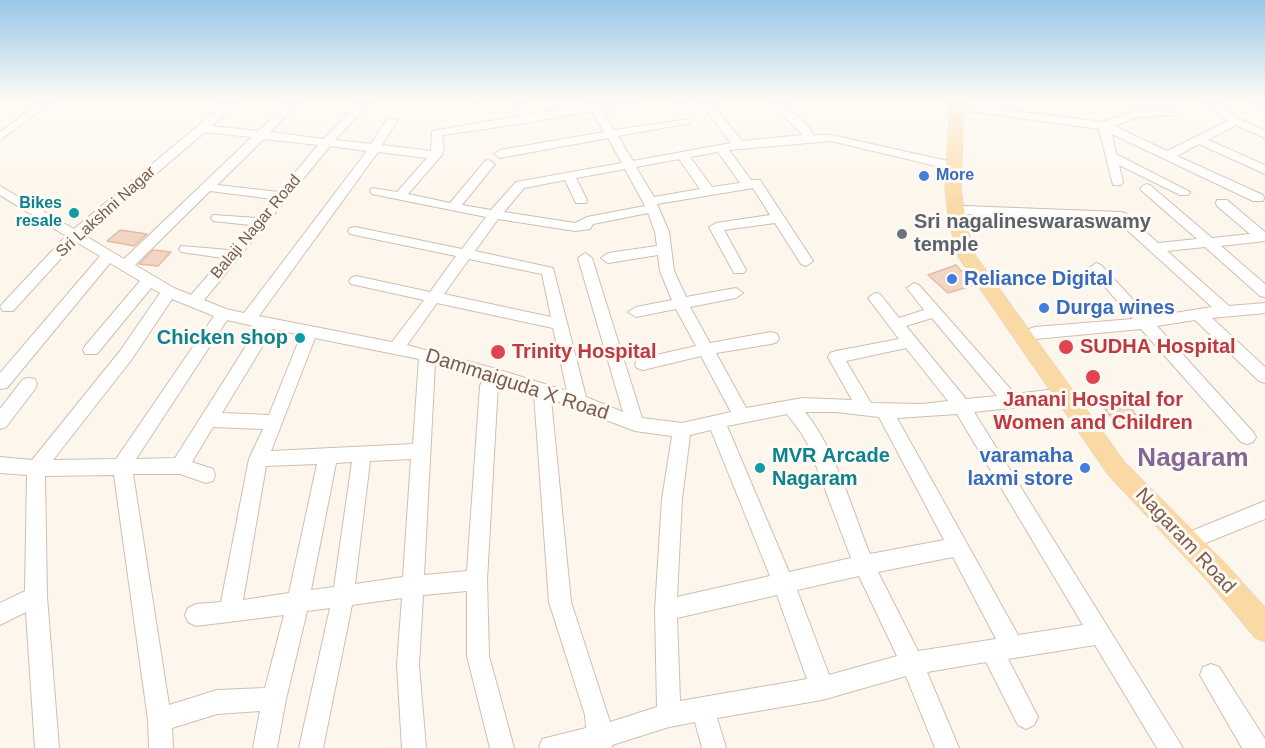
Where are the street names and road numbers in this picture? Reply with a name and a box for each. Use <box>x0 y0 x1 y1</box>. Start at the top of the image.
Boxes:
street label: Sri Lakshni Nagar <box>52 162 160 262</box>
street label: Balaji Nagar Road <box>207 171 305 283</box>
street label: Dammaiguda X Road <box>422 344 612 426</box>
street label: Nagaram Road <box>1130 483 1240 599</box>

